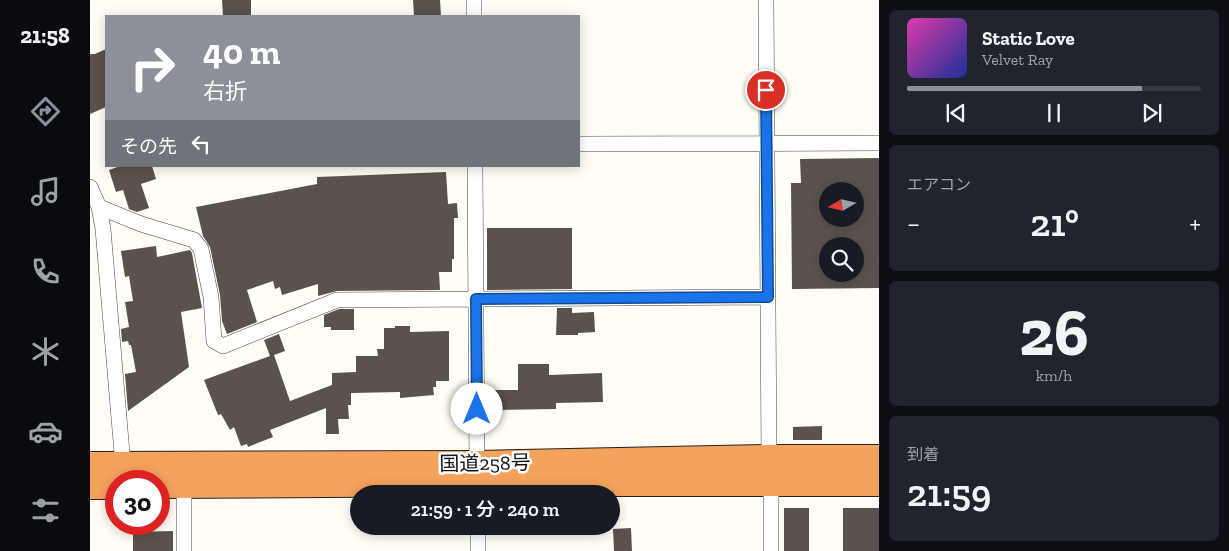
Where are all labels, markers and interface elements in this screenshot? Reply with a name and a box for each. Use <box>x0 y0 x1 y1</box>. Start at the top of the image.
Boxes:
text: 21:58 <box>20 22 70 49</box>
text: Static Love <box>982 27 1075 50</box>
text: 40 m <box>203 31 280 73</box>
icon: right <box>120 35 185 100</box>
text: Velvet Ray <box>982 50 1053 69</box>
pin <box>745 69 787 111</box>
icon: arrive <box>752 76 780 104</box>
text: 右折 <box>203 78 247 105</box>
icon: directions <box>28 94 63 129</box>
icon: previous <box>942 99 970 127</box>
icon: pause <box>1040 99 1068 127</box>
icon: next <box>1138 99 1166 127</box>
icon: left <box>187 130 215 158</box>
text: その先 <box>120 135 177 158</box>
icon: music <box>28 174 63 209</box>
text: エアコン <box>907 175 971 194</box>
north arrow <box>819 182 864 228</box>
map controls <box>819 182 864 282</box>
text: 21° <box>1030 200 1079 246</box>
text: − <box>907 207 920 240</box>
text: + <box>1189 207 1201 240</box>
button: search <box>819 237 864 282</box>
icon: phone <box>28 254 63 289</box>
text: 26 <box>1019 294 1089 372</box>
icon: climate <box>28 334 63 369</box>
text: km/h <box>1036 366 1072 385</box>
position arrow <box>450 382 502 434</box>
icon: car <box>28 414 63 449</box>
text: 到着 <box>907 445 939 464</box>
street label: 国道258号 <box>439 450 531 476</box>
speed limit sign: 30 <box>105 470 170 535</box>
text: 21:59 <box>907 470 991 516</box>
icon: filters <box>28 493 63 528</box>
text: 21:59 · 1 分 · 240 m <box>411 498 559 521</box>

